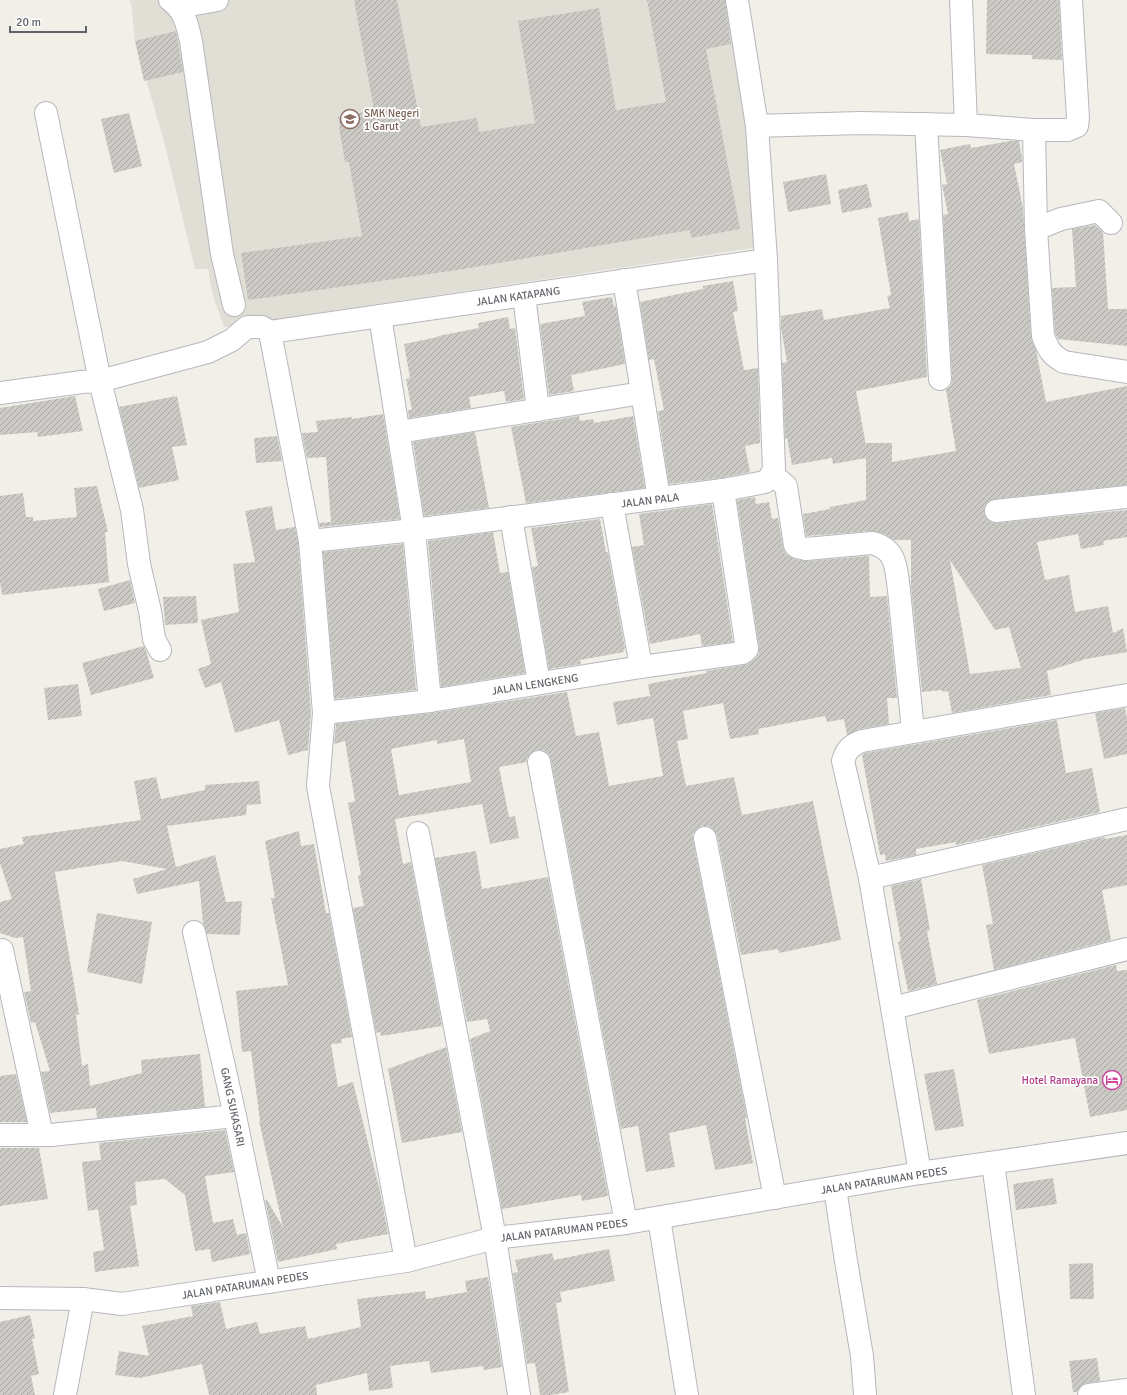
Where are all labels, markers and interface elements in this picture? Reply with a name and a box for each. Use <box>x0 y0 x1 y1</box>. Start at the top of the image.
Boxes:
scale bar <box>10 8 86 34</box>
text: 20 m <box>16 15 41 30</box>
place label: SMK Negeri 1 Garut <box>364 107 419 133</box>
school or university icon: SMK Negeri 1 Garut <box>339 108 361 130</box>
street label: JALAN KATAPANG <box>475 284 561 309</box>
street label: JALAN PALA <box>620 490 680 511</box>
street label: JALAN LENGKENG <box>491 671 579 698</box>
street label: GANG SUKASARI <box>218 1067 247 1148</box>
hotel icon: Hotel Ramayana <box>1101 1069 1123 1091</box>
place label: Hotel Ramayana <box>1022 1074 1098 1087</box>
street label: JALAN PATARUMAN PEDES <box>820 1164 948 1197</box>
street label: JALAN PATARUMAN PEDES <box>500 1216 628 1245</box>
street label: JALAN PATARUMAN PEDES <box>181 1269 309 1302</box>

